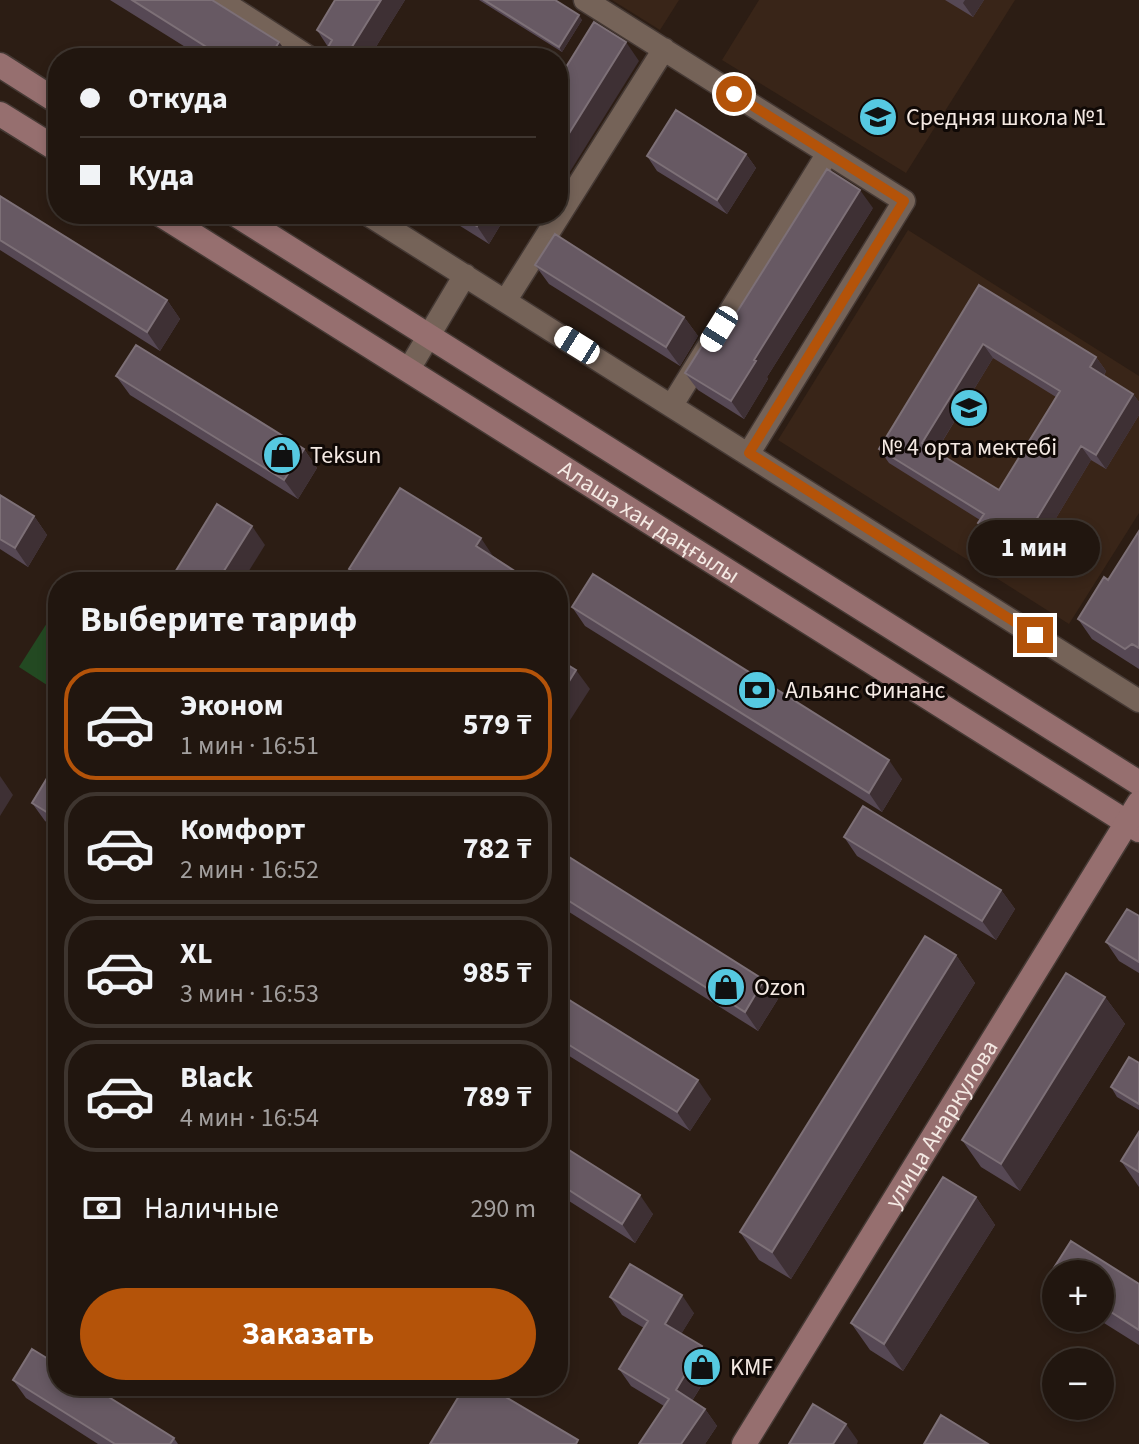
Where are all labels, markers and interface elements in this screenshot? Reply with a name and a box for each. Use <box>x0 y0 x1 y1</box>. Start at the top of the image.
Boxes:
route start <box>716 76 752 112</box>
text: Откуда <box>128 77 228 120</box>
school or university icon: Средняя школа №1 <box>857 96 899 138</box>
place label: Средняя школа №1 <box>906 100 1106 135</box>
text: Куда <box>128 154 194 197</box>
car <box>696 302 742 356</box>
car <box>550 322 604 368</box>
school or university icon: № 4 орта мектебі <box>948 387 990 429</box>
place label: № 4 орта мектебі <box>881 430 1057 465</box>
shop icon: Teksun <box>261 434 303 476</box>
place label: Teksun <box>310 438 381 473</box>
street label: Алаша хан даңғылы <box>551 452 746 593</box>
callout: 1 мин <box>969 519 1101 575</box>
text: 1 мин <box>1001 529 1067 566</box>
text: Выберите тариф <box>80 594 357 645</box>
route end <box>1017 617 1053 653</box>
bank icon: Альянс Финанс <box>736 669 778 711</box>
place label: Альянс Финанс <box>785 673 946 708</box>
text: Эконом <box>180 684 284 727</box>
icon: car <box>84 688 156 760</box>
text: 579 ₸ <box>463 703 532 746</box>
text: 1 мин · 16:51 <box>180 727 319 764</box>
text: Комфорт <box>180 808 306 851</box>
icon: car <box>84 812 156 884</box>
text: 782 ₸ <box>463 827 532 870</box>
text: 2 мин · 16:52 <box>180 851 319 888</box>
text: XL <box>180 932 213 975</box>
icon: car <box>84 936 156 1008</box>
text: 985 ₸ <box>463 951 532 994</box>
shop icon: Ozon <box>705 966 747 1008</box>
place label: Ozon <box>754 970 806 1005</box>
text: 3 мин · 16:53 <box>180 975 319 1012</box>
street label: улица Анаркулова <box>876 1033 1007 1215</box>
text: Black <box>180 1056 253 1099</box>
icon: car <box>84 1060 156 1132</box>
text: 789 ₸ <box>463 1075 532 1118</box>
text: 4 мин · 16:54 <box>180 1099 319 1136</box>
icon: cash <box>80 1186 124 1230</box>
text: Наличные <box>144 1187 279 1230</box>
text: 290 m <box>470 1190 536 1227</box>
map controls <box>1042 1260 1114 1420</box>
button: + <box>1042 1260 1114 1332</box>
button: Заказать <box>80 1288 536 1380</box>
shop icon: KMF <box>681 1346 723 1388</box>
button: − <box>1042 1348 1114 1420</box>
place label: KMF <box>730 1350 773 1385</box>

